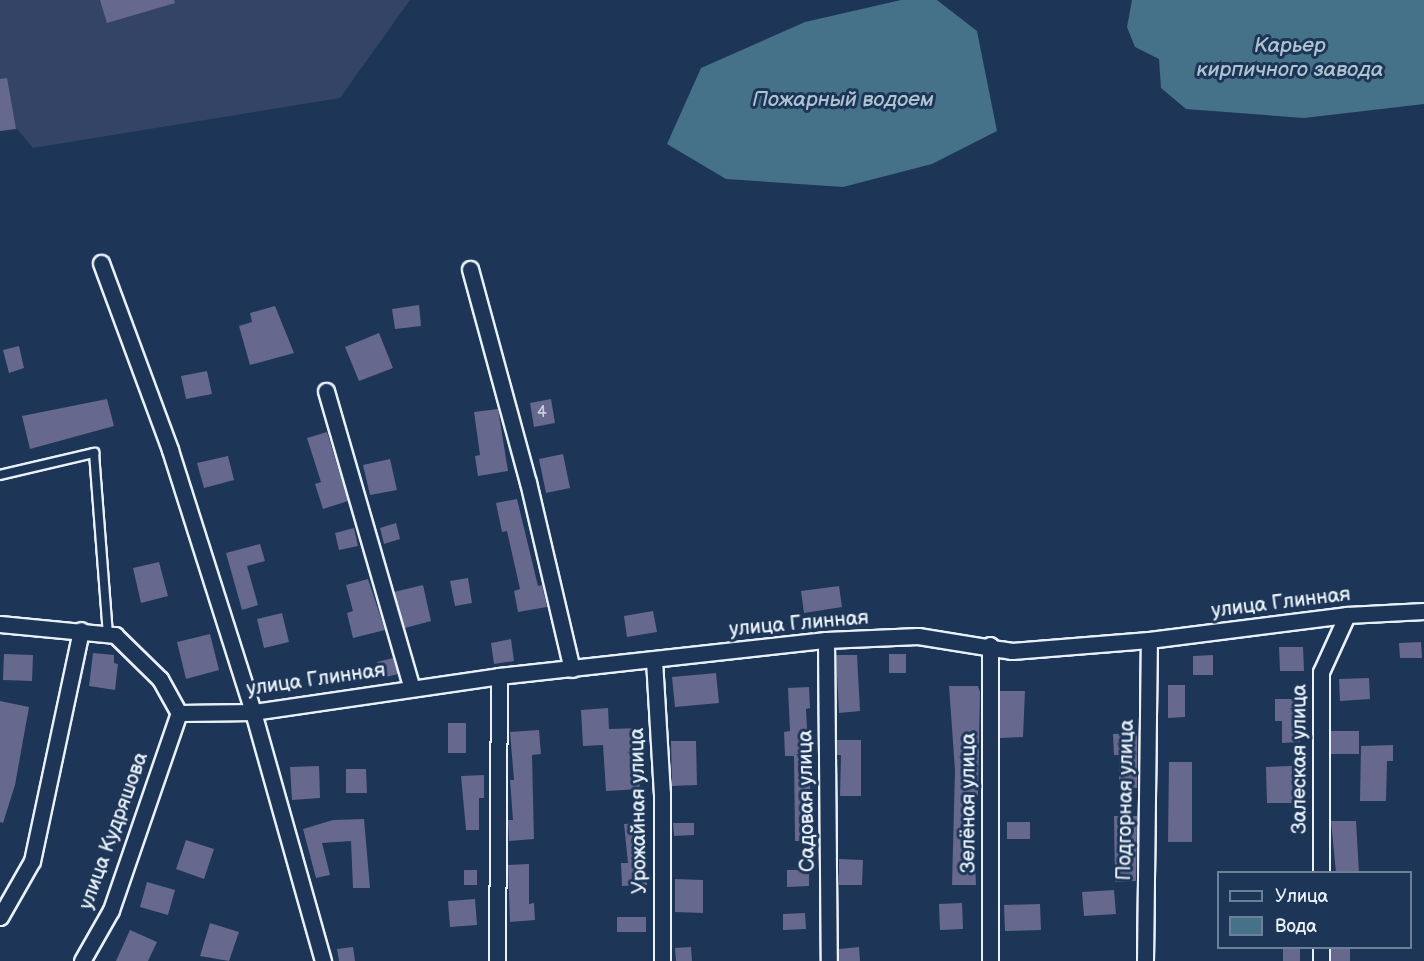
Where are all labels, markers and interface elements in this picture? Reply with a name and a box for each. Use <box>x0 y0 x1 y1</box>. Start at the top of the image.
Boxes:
water label: Карьер кирпичного завода <box>1197 33 1383 83</box>
water label: Пожарный водоем <box>752 87 934 113</box>
house number: 4 <box>537 403 547 423</box>
street label: улица Глинная <box>1210 583 1352 623</box>
street label: улица Глинная <box>728 606 870 642</box>
street label: улица Глинная <box>245 658 387 702</box>
street label: Залеская улица <box>1288 684 1312 834</box>
street label: Подгорная улица <box>1113 719 1139 881</box>
street label: Урожайная улица <box>626 728 652 894</box>
street label: Садовая улица <box>794 730 820 872</box>
street label: Зелёная улица <box>957 733 981 873</box>
street label: улица Кудряшова <box>74 749 154 913</box>
legend <box>1217 871 1412 949</box>
text: Улица <box>1275 886 1328 907</box>
text: Вода <box>1275 916 1317 937</box>

